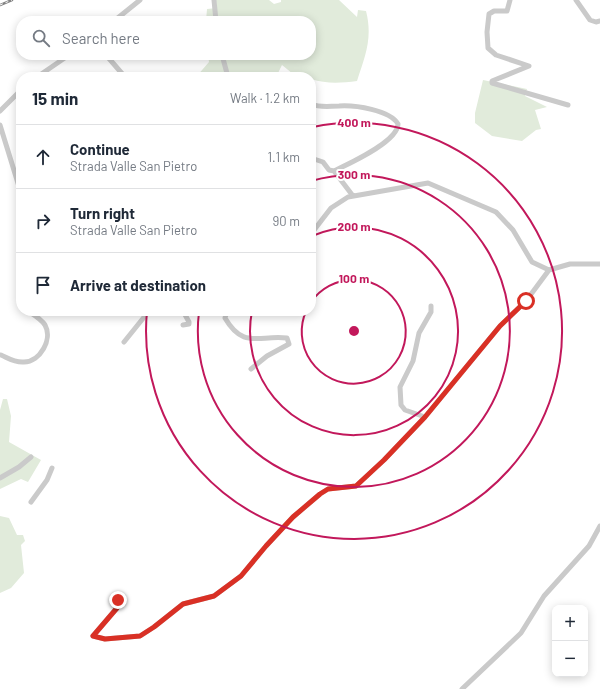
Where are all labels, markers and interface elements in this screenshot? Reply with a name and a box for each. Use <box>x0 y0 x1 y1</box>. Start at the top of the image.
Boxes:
search box <box>16 16 316 60</box>
icon: search <box>30 27 52 49</box>
text: Search here <box>62 29 140 47</box>
text: 15 min <box>32 88 78 108</box>
text: Walk · 1.2 km <box>230 90 300 106</box>
text: 400 m <box>337 115 371 129</box>
text: Continue <box>70 140 130 158</box>
icon: ahead <box>32 146 54 168</box>
text: 1.1 km <box>267 149 300 165</box>
text: Strada Valle San Pietro <box>70 158 197 174</box>
text: 300 m <box>338 167 370 181</box>
text: Turn right <box>70 204 135 222</box>
icon: right <box>32 210 54 232</box>
text: 90 m <box>273 213 300 229</box>
text: 200 m <box>338 219 370 233</box>
text: Strada Valle San Pietro <box>70 222 197 238</box>
text: 100 m <box>339 271 369 285</box>
icon: arrive <box>32 274 54 296</box>
text: Arrive at destination <box>70 276 206 294</box>
route start <box>517 292 535 310</box>
centre of rings <box>347 324 361 338</box>
route end <box>109 591 127 609</box>
map controls <box>552 605 588 677</box>
button: + <box>552 605 588 641</box>
button: − <box>552 641 588 677</box>

